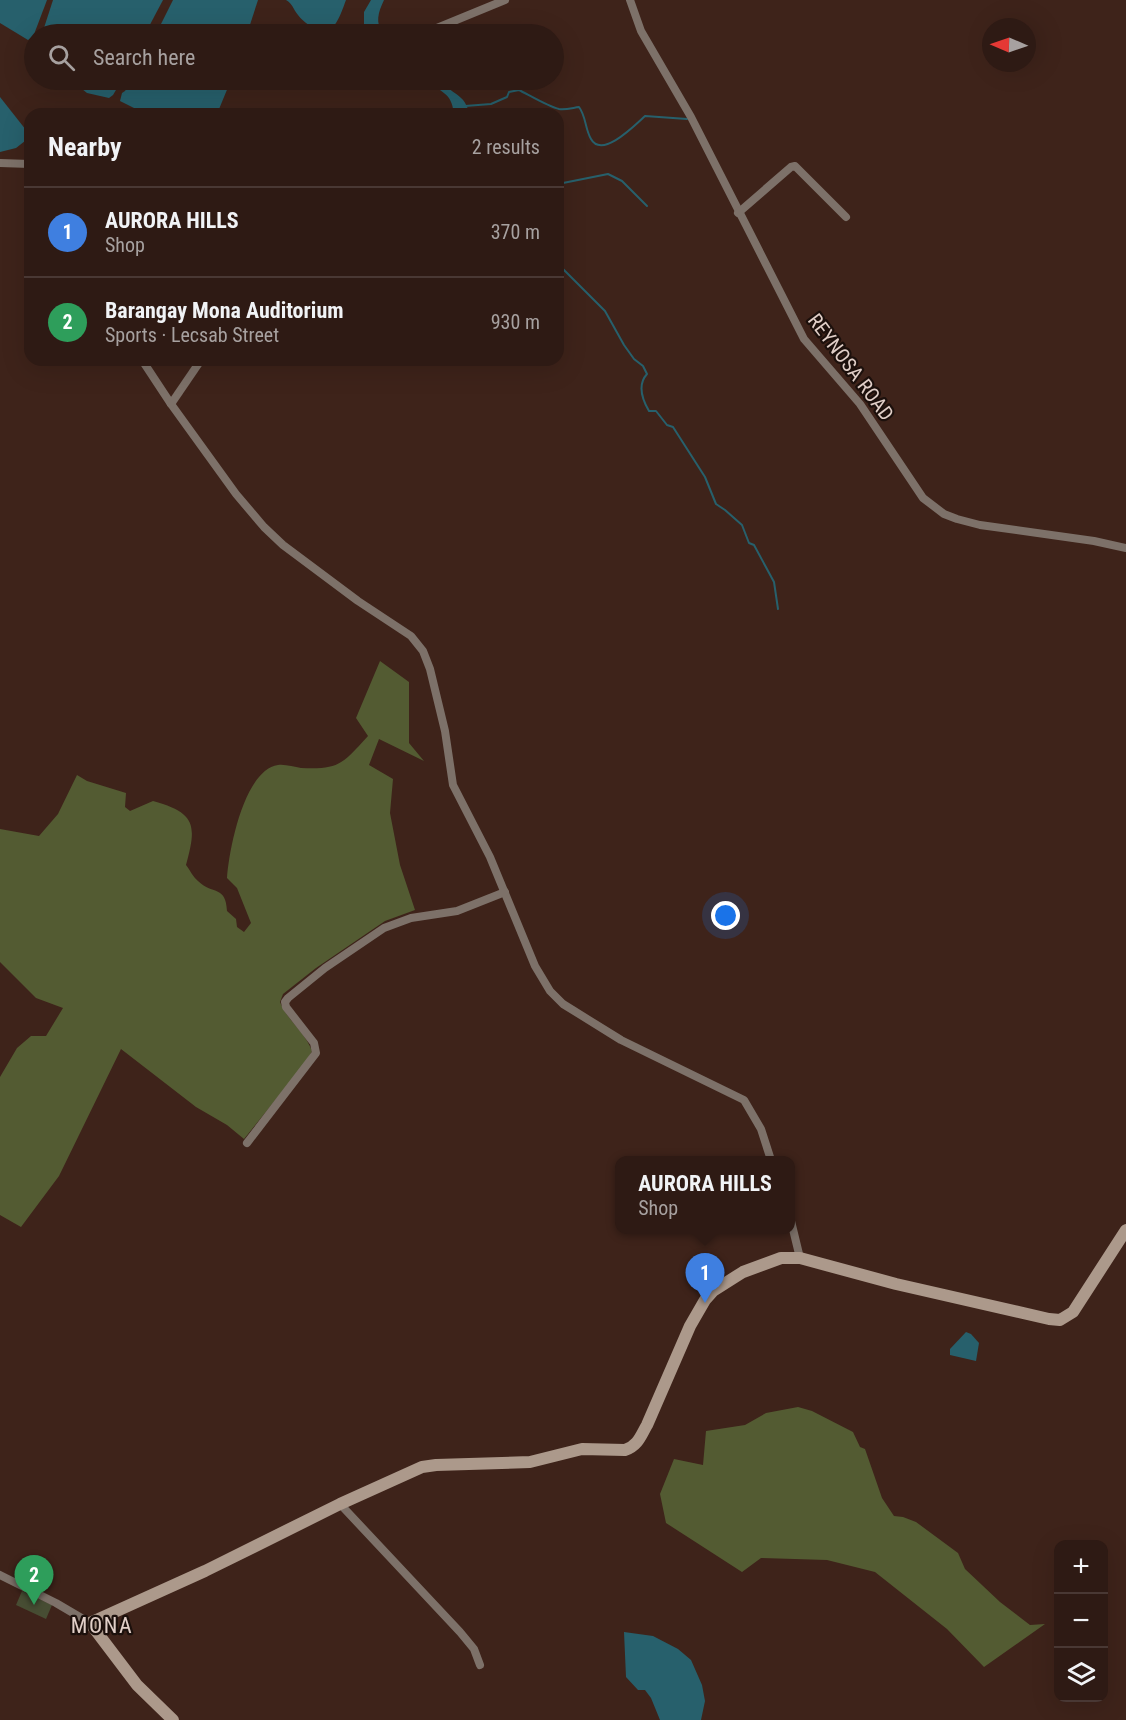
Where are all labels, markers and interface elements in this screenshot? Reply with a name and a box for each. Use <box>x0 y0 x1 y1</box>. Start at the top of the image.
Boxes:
north arrow <box>982 18 1036 72</box>
search box <box>24 24 564 90</box>
icon: search <box>45 41 78 74</box>
text: Search here <box>93 45 195 70</box>
text: Nearby <box>48 132 122 162</box>
text: 2 results <box>472 135 540 159</box>
text: AURORA HILLS <box>105 208 239 233</box>
text: 1 <box>62 220 73 244</box>
text: 370 m <box>491 220 540 244</box>
text: Shop <box>105 233 145 257</box>
text: Barangay Mona Auditorium <box>105 298 344 323</box>
street label: REYNOSA ROAD <box>803 309 899 425</box>
text: 2 <box>62 310 73 334</box>
text: 930 m <box>491 310 540 334</box>
text: Sports · Lecsab Street <box>105 323 279 347</box>
your location <box>711 901 740 930</box>
popup <box>615 1156 795 1234</box>
text: AURORA HILLS <box>638 1171 772 1196</box>
text: Shop <box>638 1196 678 1220</box>
pin: 1 <box>686 1254 724 1303</box>
map controls <box>1054 1540 1108 1702</box>
button: + <box>1054 1540 1108 1594</box>
pin: 2 <box>15 1556 54 1605</box>
button: − <box>1054 1594 1108 1648</box>
district label: MONA <box>71 1613 133 1638</box>
button: layers <box>1054 1648 1108 1702</box>

